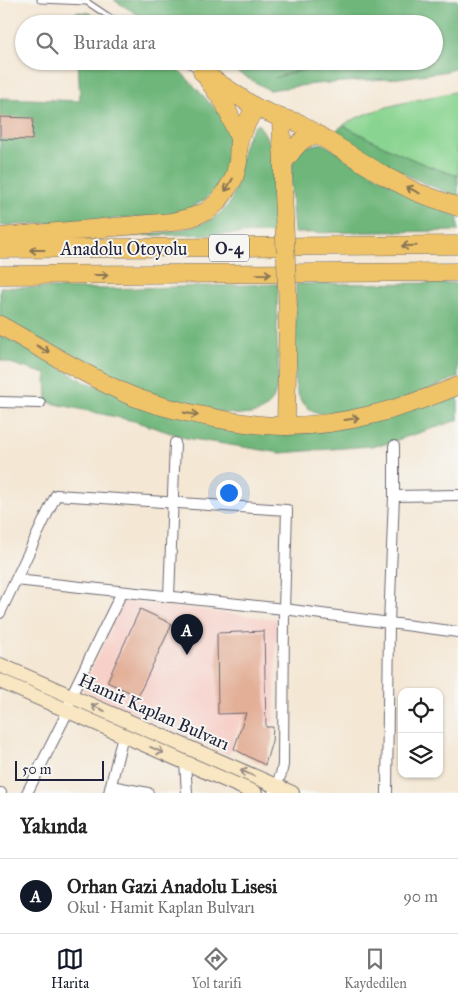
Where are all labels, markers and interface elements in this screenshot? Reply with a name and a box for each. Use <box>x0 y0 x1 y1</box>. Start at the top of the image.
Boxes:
search box <box>15 15 443 70</box>
icon: search <box>33 29 61 57</box>
text: Burada ara <box>73 31 156 54</box>
one-way arrow <box>224 178 234 192</box>
one-way arrow <box>405 185 420 195</box>
road number: O-4 <box>209 234 249 262</box>
street label: Anadolu Otoyolu <box>60 238 188 260</box>
one-way arrow <box>402 241 418 251</box>
one-way arrow <box>29 245 46 255</box>
one-way arrow <box>255 269 271 279</box>
one-way arrow <box>92 270 109 280</box>
one-way arrow <box>35 344 50 354</box>
one-way arrow <box>182 409 198 419</box>
one-way arrow <box>344 414 360 424</box>
your location <box>216 480 242 506</box>
pin: A <box>171 614 203 655</box>
street label: Hamit Kaplan Bulvarı <box>75 669 233 755</box>
map controls <box>398 688 443 778</box>
button: locate <box>398 688 443 733</box>
one-way arrow <box>91 703 106 712</box>
button: layers <box>398 733 443 778</box>
one-way arrow <box>149 745 164 755</box>
scale bar <box>15 758 104 781</box>
text: 50 m <box>22 761 51 778</box>
one-way arrow <box>240 768 255 778</box>
text: Yakında <box>20 813 87 839</box>
text: Orhan Gazi Anadolu Lisesi <box>67 875 277 898</box>
text: A <box>31 887 41 906</box>
text: 90 m <box>403 887 438 906</box>
text: Okul · Hamit Kaplan Bulvarı <box>67 898 255 917</box>
tab: Harita <box>51 945 89 992</box>
tab: Yol tarifi <box>191 945 242 992</box>
tab: Kaydedilen <box>344 945 407 992</box>

